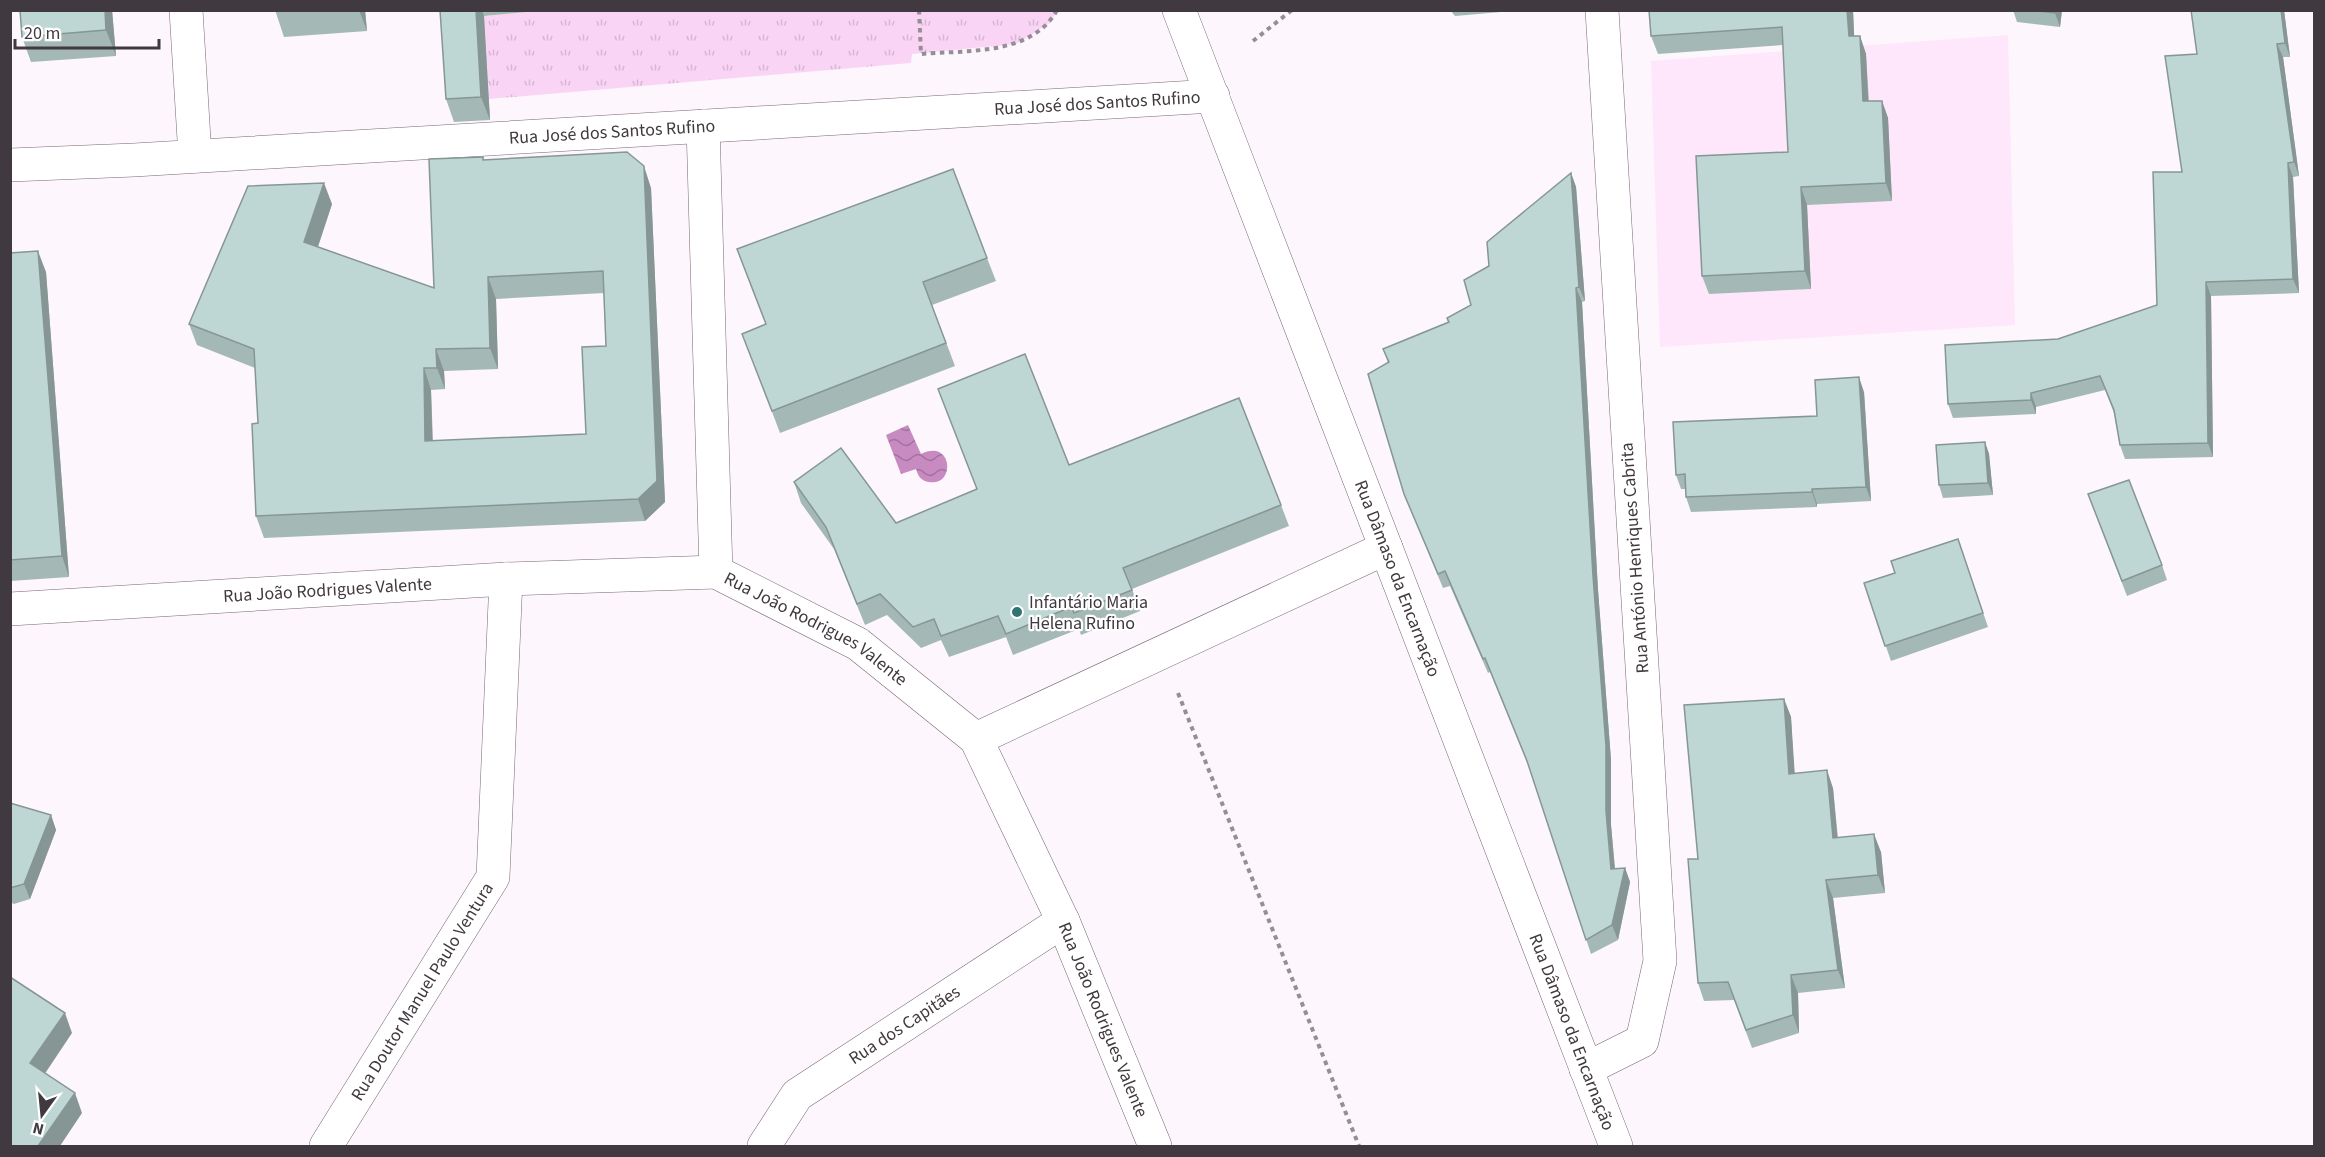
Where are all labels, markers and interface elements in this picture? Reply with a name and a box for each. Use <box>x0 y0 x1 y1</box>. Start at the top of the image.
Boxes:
scale bar <box>15 12 159 50</box>
text: 20 m <box>24 21 60 46</box>
street label: Rua José dos Santos Rufino <box>993 84 1201 121</box>
street label: Rua José dos Santos Rufino <box>508 113 716 150</box>
street label: Rua António Henriques Cabrita <box>1614 442 1656 674</box>
street label: Rua Dâmaso da Encarnação <box>1348 476 1447 680</box>
street label: Rua João Rodrigues Valente <box>720 566 913 692</box>
street label: Rua João Rodrigues Valente <box>222 571 433 609</box>
place label: Infantário Maria Helena Rufino <box>1029 590 1148 636</box>
marker: Infantário Maria Helena Rufino <box>1010 605 1024 619</box>
street label: Rua Doutor Manuel Paulo Ventura <box>345 877 499 1105</box>
street label: Rua João Rodrigues Valente <box>1052 918 1154 1121</box>
street label: Rua Dâmaso da Encarnação <box>1523 930 1621 1134</box>
street label: Rua dos Capitães <box>844 979 965 1070</box>
north arrow <box>12 1085 72 1145</box>
text: N <box>30 1117 46 1141</box>

